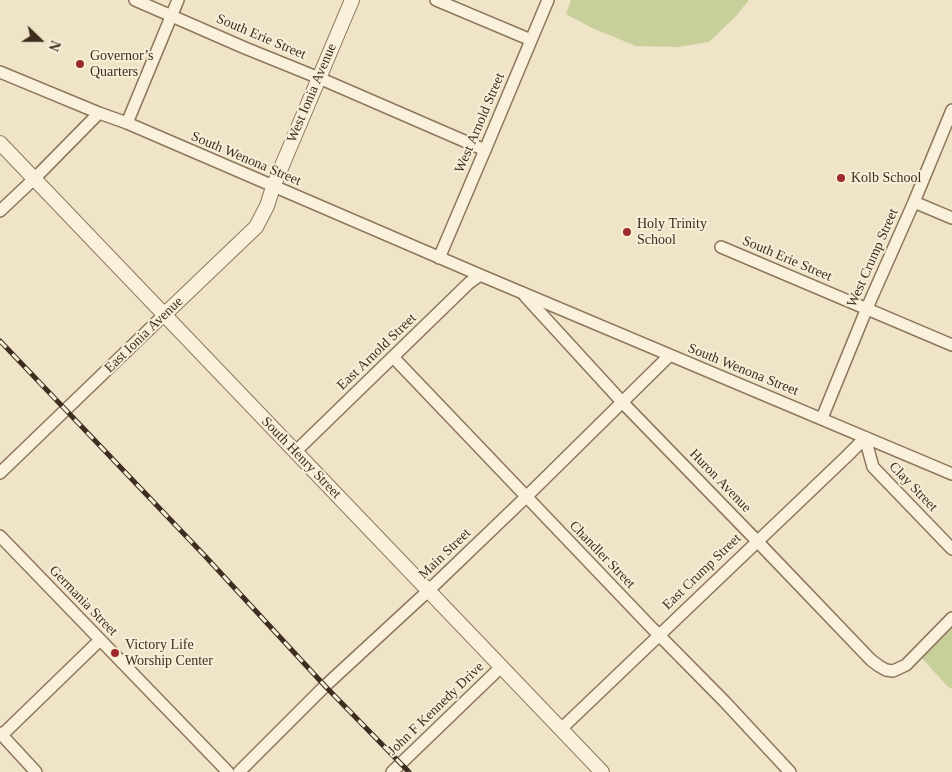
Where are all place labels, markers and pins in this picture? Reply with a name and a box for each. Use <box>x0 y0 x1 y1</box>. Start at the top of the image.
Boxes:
place label: Governor’s Quarters <box>90 48 154 80</box>
marker: Governor’s Quarters <box>74 58 86 70</box>
place label: Kolb School <box>851 170 921 186</box>
marker: Kolb School <box>835 172 847 184</box>
place label: Holy Trinity School <box>637 216 707 248</box>
marker: Holy Trinity School <box>621 226 633 238</box>
place label: Victory Life Worship Center <box>125 637 213 670</box>
marker: Victory Life Worship Center <box>109 647 121 659</box>

